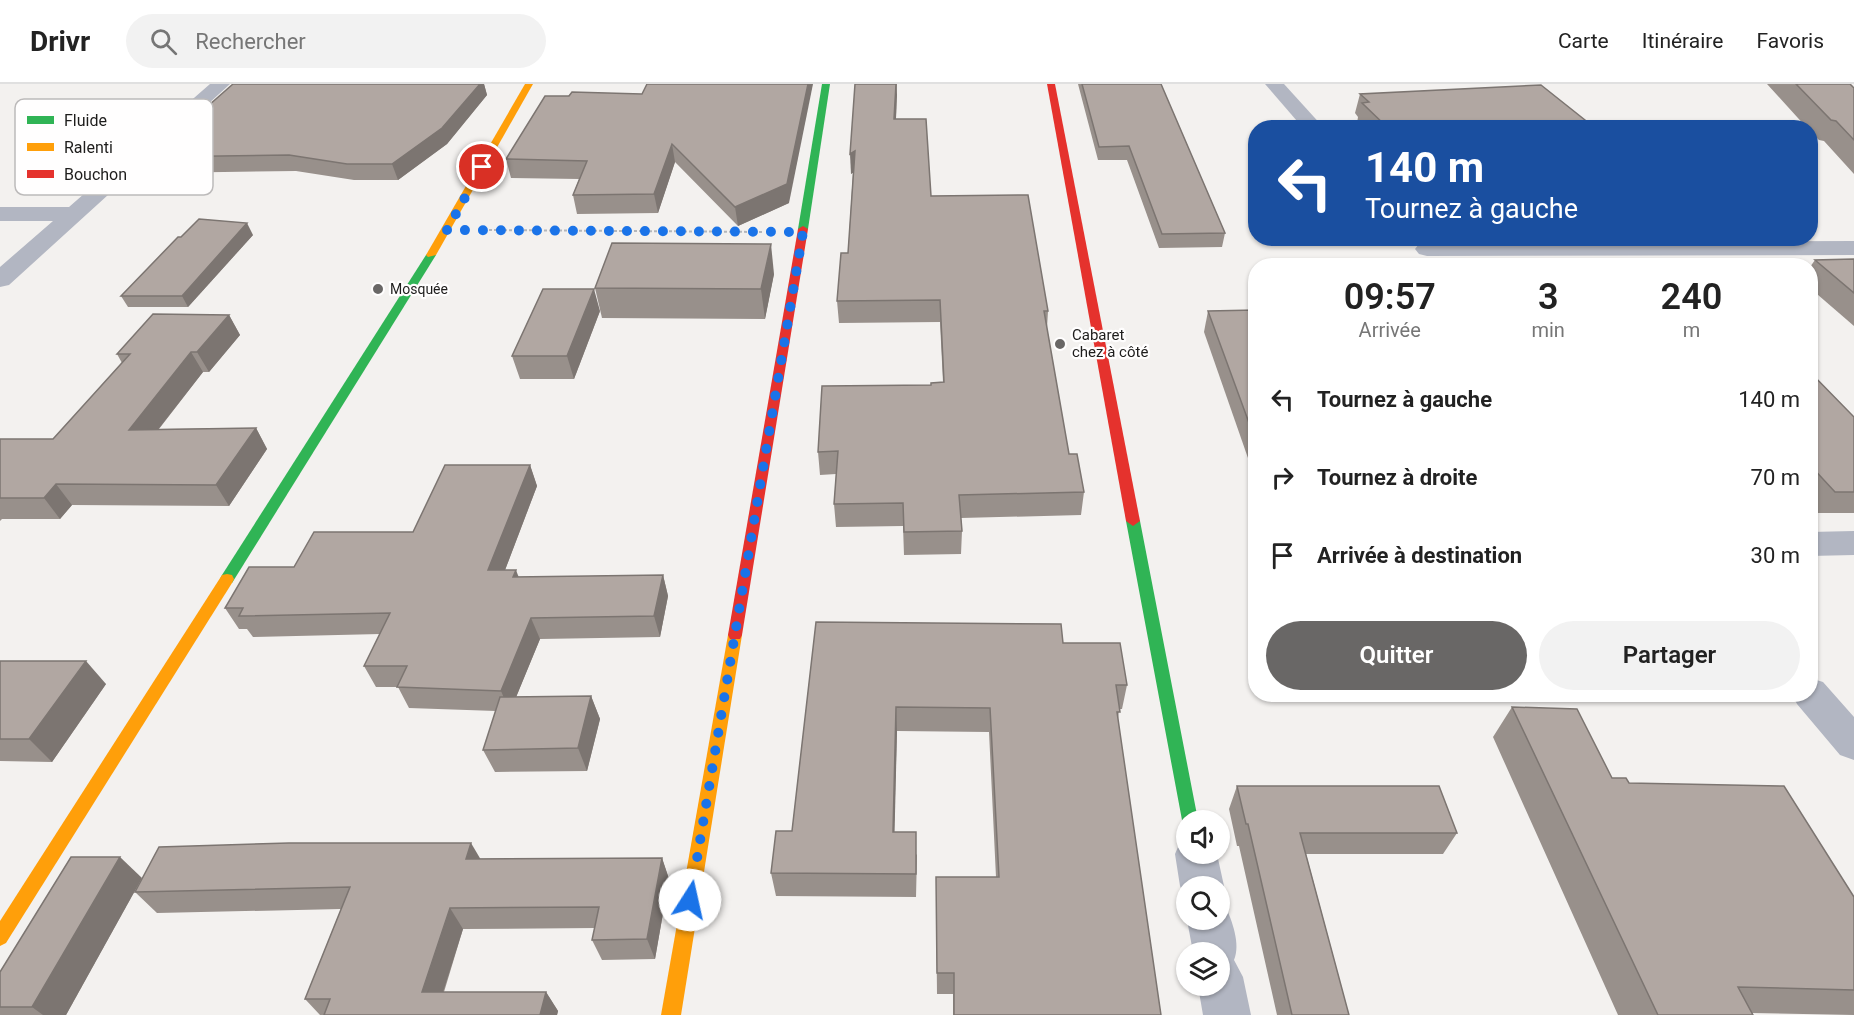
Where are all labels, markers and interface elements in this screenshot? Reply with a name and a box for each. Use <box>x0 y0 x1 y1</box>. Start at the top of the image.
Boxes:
search box <box>126 14 546 68</box>
text: Drivr <box>30 25 90 58</box>
icon: search <box>147 25 180 58</box>
text: Rechercher <box>195 29 306 54</box>
text: Carte <box>1558 29 1609 53</box>
text: Itinéraire <box>1642 29 1723 53</box>
text: Favoris <box>1756 29 1824 53</box>
legend <box>15 99 213 195</box>
text: Fluide <box>64 111 107 130</box>
text: Ralenti <box>64 138 113 157</box>
pin <box>456 141 507 192</box>
text: 140 m <box>1365 143 1484 192</box>
icon: left <box>1266 144 1344 222</box>
icon: arrive <box>465 150 498 183</box>
text: Bouchon <box>64 165 127 184</box>
text: Tournez à gauche <box>1365 193 1578 225</box>
text: 09:57 <box>1344 276 1436 318</box>
text: 3 <box>1538 276 1558 318</box>
text: 240 <box>1661 276 1722 318</box>
place label: Mosquée <box>390 281 448 297</box>
marker: Mosquée <box>371 282 385 296</box>
text: Arrivée <box>1359 318 1421 342</box>
text: min <box>1531 318 1565 342</box>
text: m <box>1683 318 1700 342</box>
place label: Cabaret chez à côté <box>1072 326 1148 361</box>
marker: Cabaret chez à côté <box>1053 337 1067 351</box>
icon: left <box>1266 383 1299 416</box>
text: Tournez à gauche <box>1317 387 1492 412</box>
text: 140 m <box>1738 387 1800 412</box>
icon: right <box>1266 461 1299 494</box>
text: Tournez à droite <box>1317 465 1477 490</box>
text: 70 m <box>1751 465 1800 490</box>
icon: arrive <box>1266 539 1299 572</box>
text: Arrivée à destination <box>1317 543 1522 568</box>
text: 30 m <box>1751 543 1800 568</box>
button: Quitter <box>1266 621 1527 690</box>
button: Partager <box>1539 621 1800 690</box>
map controls <box>1176 810 1230 996</box>
button: sound <box>1176 810 1230 864</box>
position arrow <box>658 868 722 932</box>
button: search <box>1176 876 1230 930</box>
button: layers <box>1176 942 1230 996</box>

